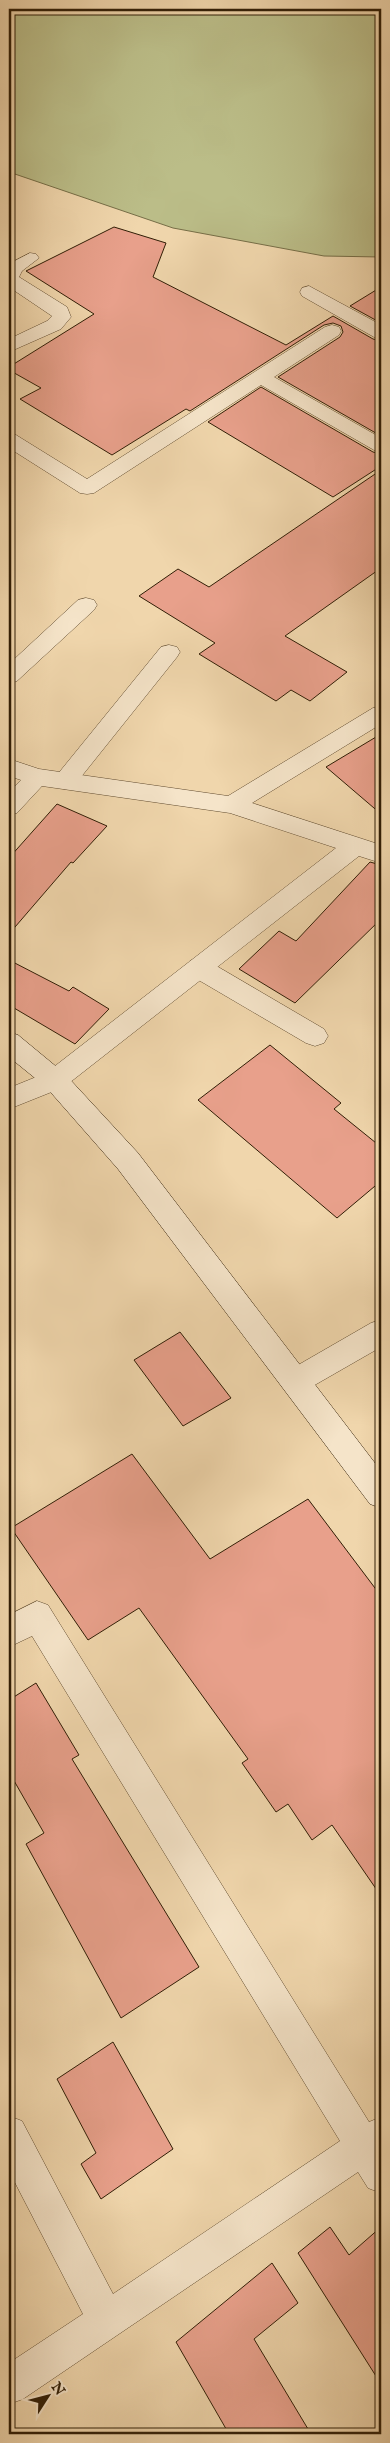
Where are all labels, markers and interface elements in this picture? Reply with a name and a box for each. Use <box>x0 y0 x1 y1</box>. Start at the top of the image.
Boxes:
north arrow <box>22 2370 72 2420</box>
text: N <box>46 2378 69 2399</box>

